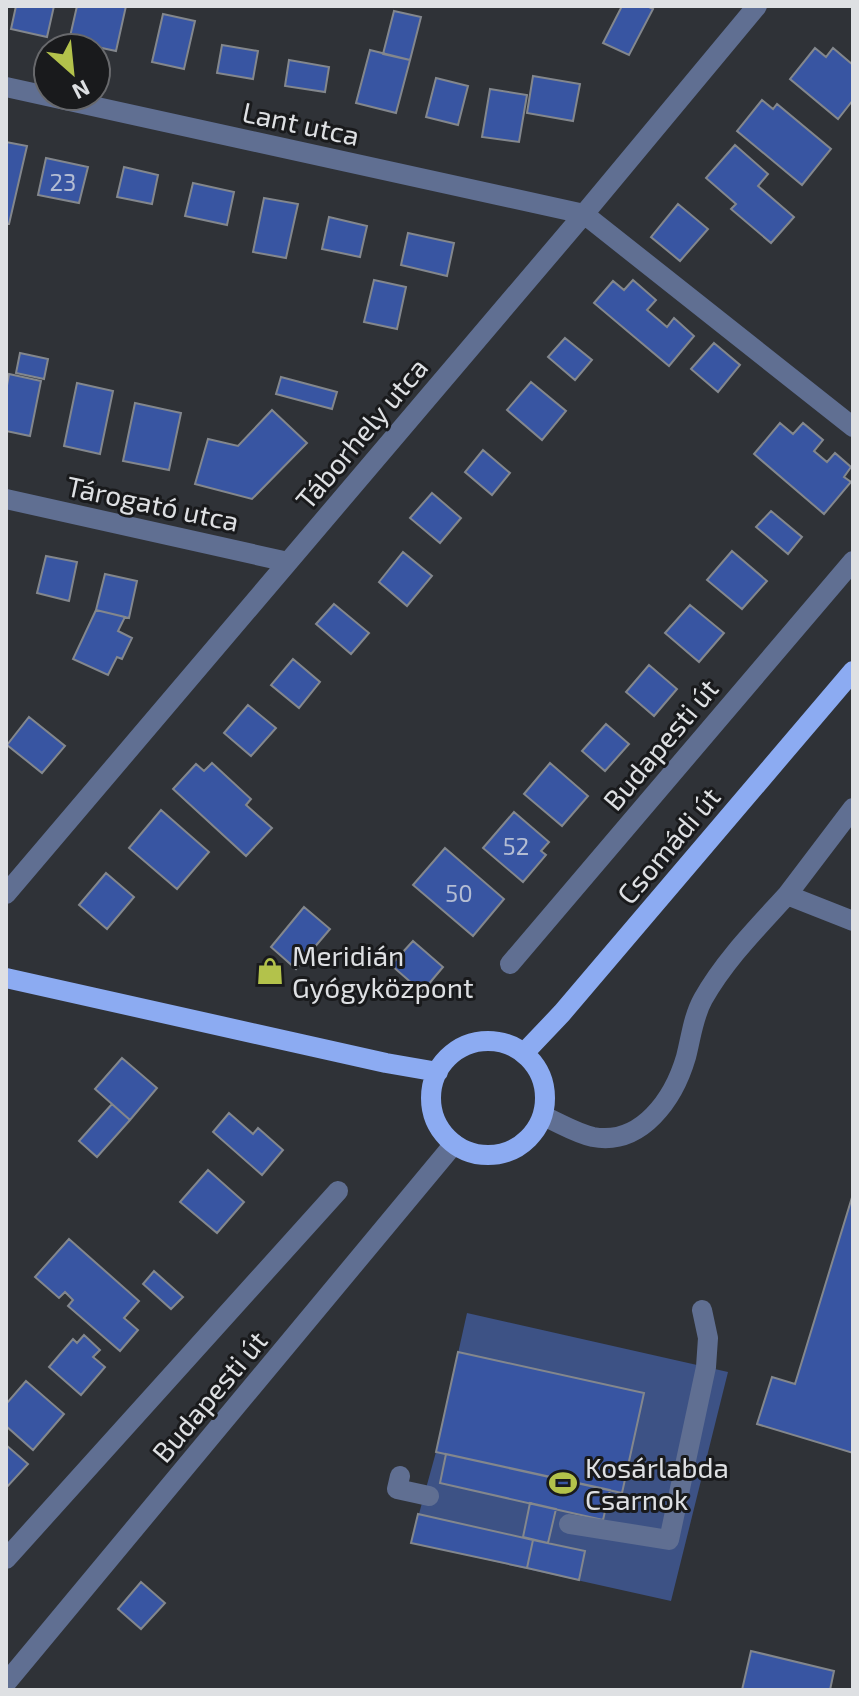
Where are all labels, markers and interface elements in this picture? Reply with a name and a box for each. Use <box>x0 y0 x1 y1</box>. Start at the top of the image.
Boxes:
north arrow <box>32 32 112 112</box>
text: N <box>69 76 95 106</box>
street label: Lant utca <box>239 94 363 152</box>
house number: 23 <box>50 167 76 196</box>
street label: Táborhely utca <box>288 350 434 516</box>
street label: Tárogató utca <box>64 468 242 538</box>
street label: Budapesti út <box>595 672 725 816</box>
street label: Csomádi út <box>609 780 727 910</box>
house number: 52 <box>503 831 529 860</box>
house number: 50 <box>445 878 473 907</box>
place label: Meridián Gyógyközpont <box>292 938 474 1004</box>
shop icon: Meridián Gyógyközpont <box>255 956 285 986</box>
street label: Budapesti út <box>144 1324 274 1468</box>
place label: Kosárlabda Csarnok <box>585 1450 729 1516</box>
sports icon: Kosárlabda Csarnok <box>548 1468 578 1498</box>

